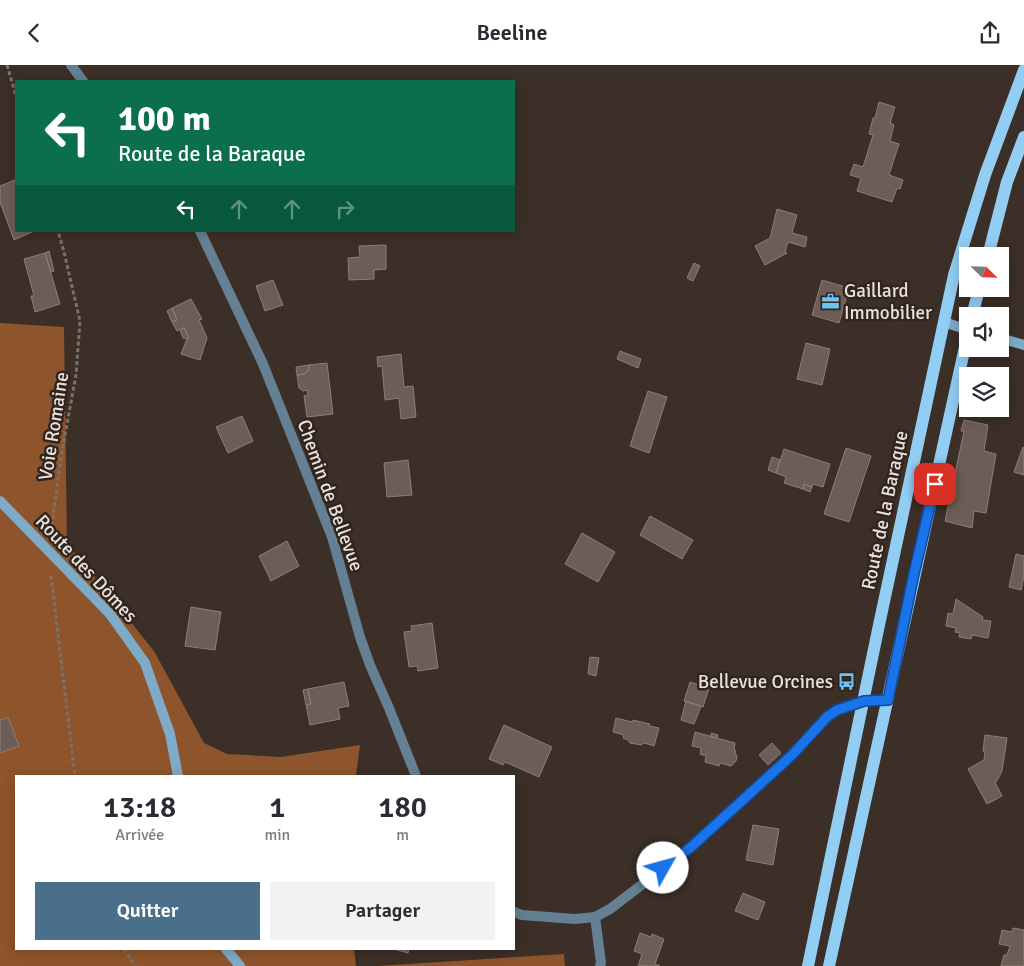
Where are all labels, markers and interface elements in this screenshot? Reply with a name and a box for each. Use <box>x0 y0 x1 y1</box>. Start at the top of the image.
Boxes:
icon: back <box>20 19 48 47</box>
text: Beeline <box>476 19 548 46</box>
icon: share <box>976 19 1004 47</box>
text: 100 m <box>118 97 211 140</box>
icon: left <box>35 100 100 165</box>
text: Route de la Baraque <box>118 140 306 167</box>
icon: left <box>172 195 200 223</box>
icon: ahead <box>225 195 253 223</box>
icon: ahead <box>278 195 306 223</box>
icon: right <box>331 195 359 223</box>
north arrow <box>959 247 1009 297</box>
map controls <box>959 247 1009 417</box>
place label: Gaillard Immobilier <box>844 279 932 325</box>
office icon: Gaillard Immobilier <box>820 291 840 311</box>
button: sound <box>959 307 1009 357</box>
button: layers <box>959 367 1009 417</box>
street label: Voie Romaine <box>34 370 74 482</box>
street label: Chemin de Bellevue <box>292 416 369 574</box>
street label: Route de la Baraque <box>856 428 914 592</box>
pin <box>914 463 956 505</box>
icon: arrive <box>921 470 949 498</box>
street label: Route des Dômes <box>30 510 142 628</box>
place label: Bellevue Orcines <box>698 670 833 694</box>
bus stop icon: Bellevue Orcines <box>837 671 857 691</box>
text: 13:18 <box>103 789 176 826</box>
text: 1 <box>269 789 285 826</box>
text: 180 <box>378 789 427 826</box>
text: Arrivée <box>115 825 164 845</box>
text: min <box>264 825 290 845</box>
text: m <box>396 825 409 845</box>
position arrow <box>636 841 688 893</box>
button: Quitter <box>35 882 260 940</box>
button: Partager <box>270 882 495 940</box>

